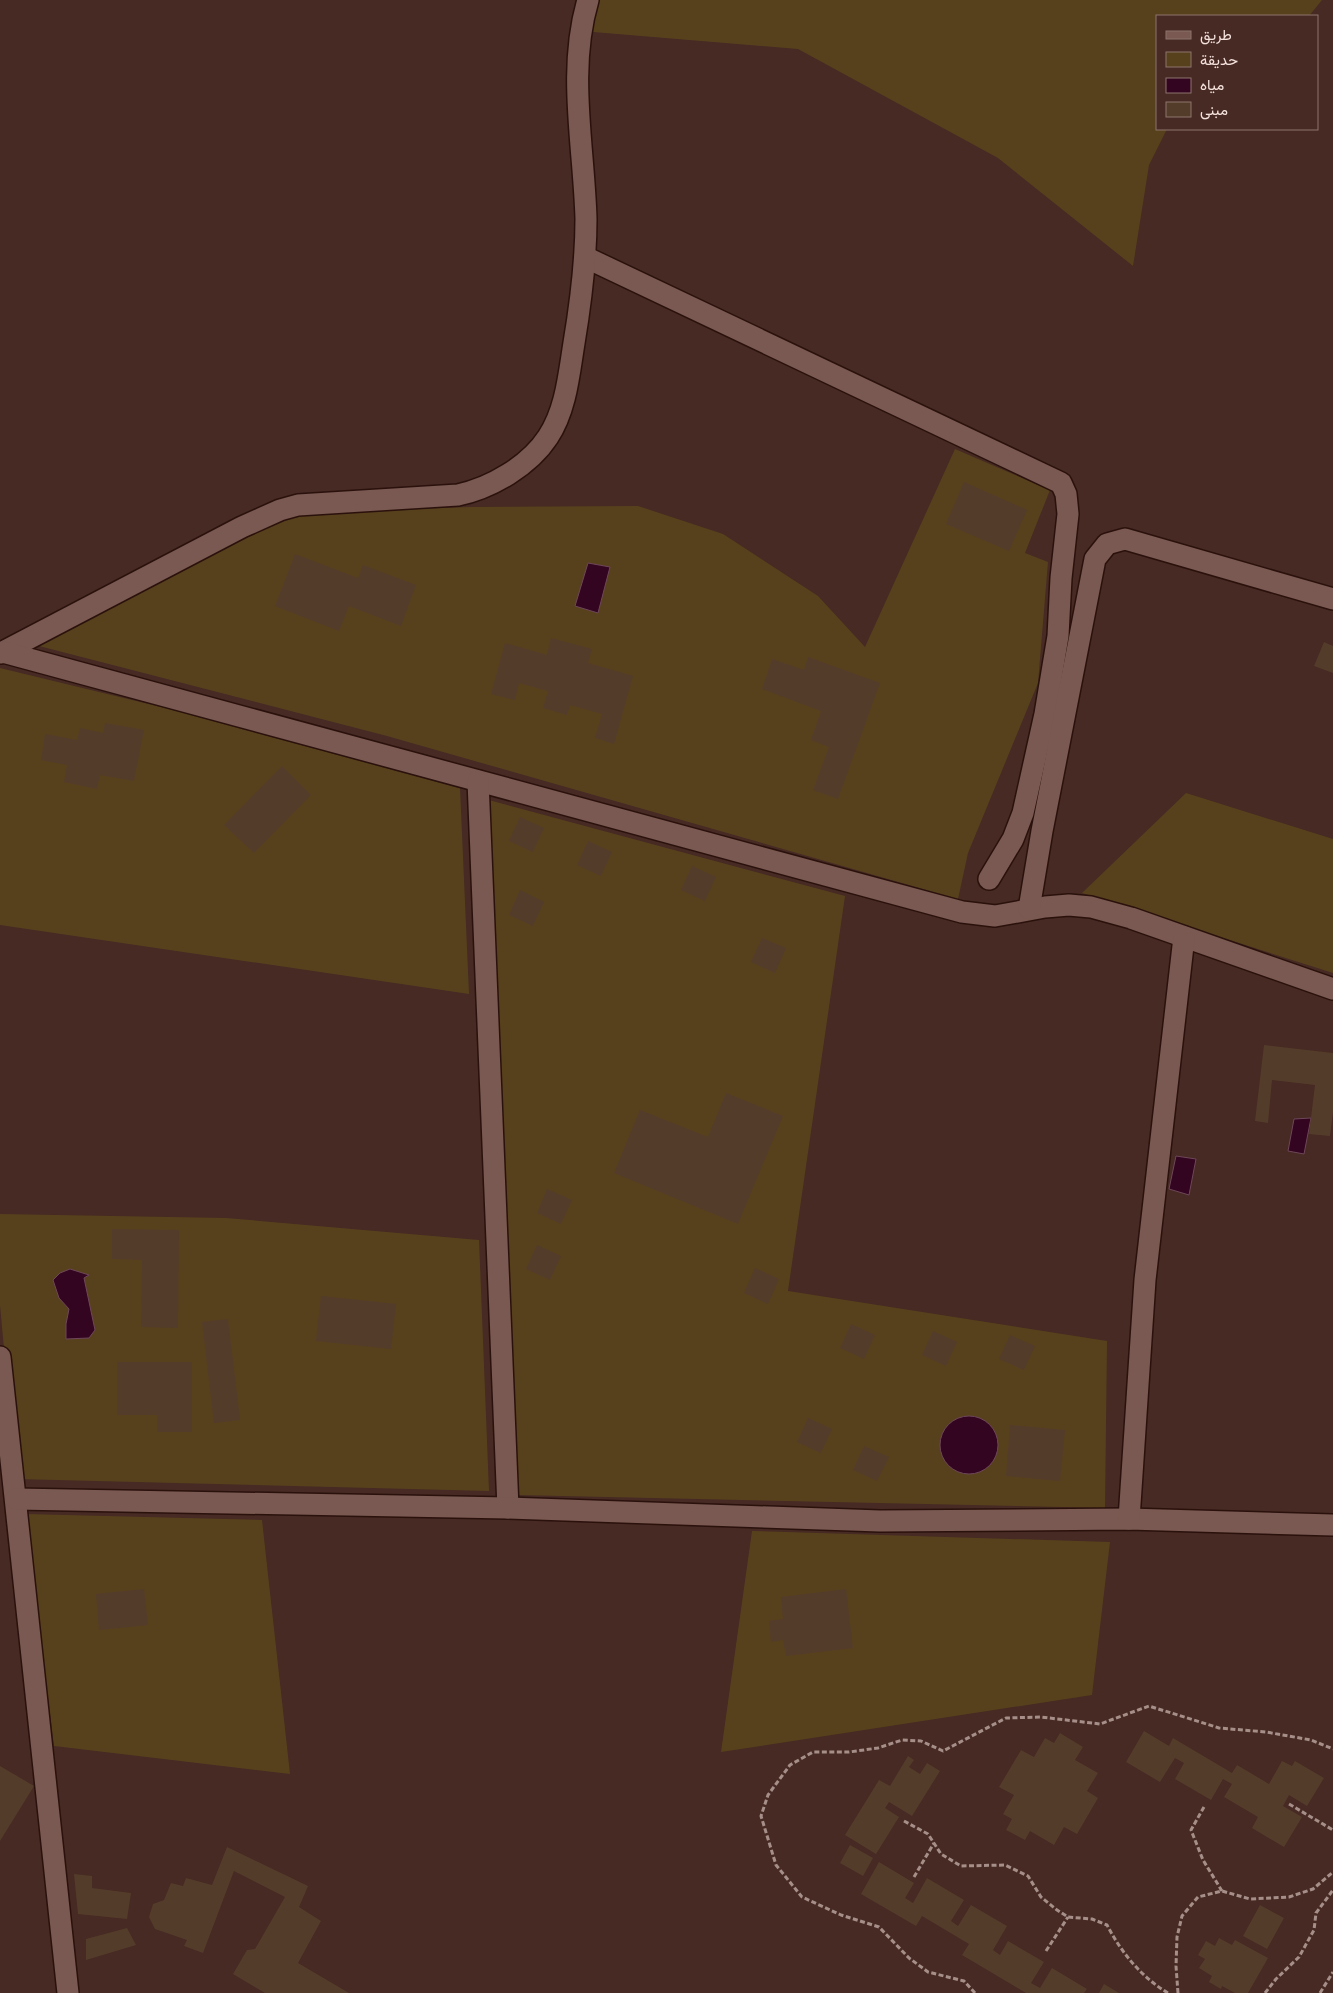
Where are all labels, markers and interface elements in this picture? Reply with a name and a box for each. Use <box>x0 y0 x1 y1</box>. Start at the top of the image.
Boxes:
legend <box>1156 15 1318 130</box>
text: طريق <box>1200 26 1232 45</box>
text: حديقة <box>1200 51 1238 70</box>
text: مياه <box>1200 76 1224 95</box>
text: مبنى <box>1200 101 1228 120</box>

